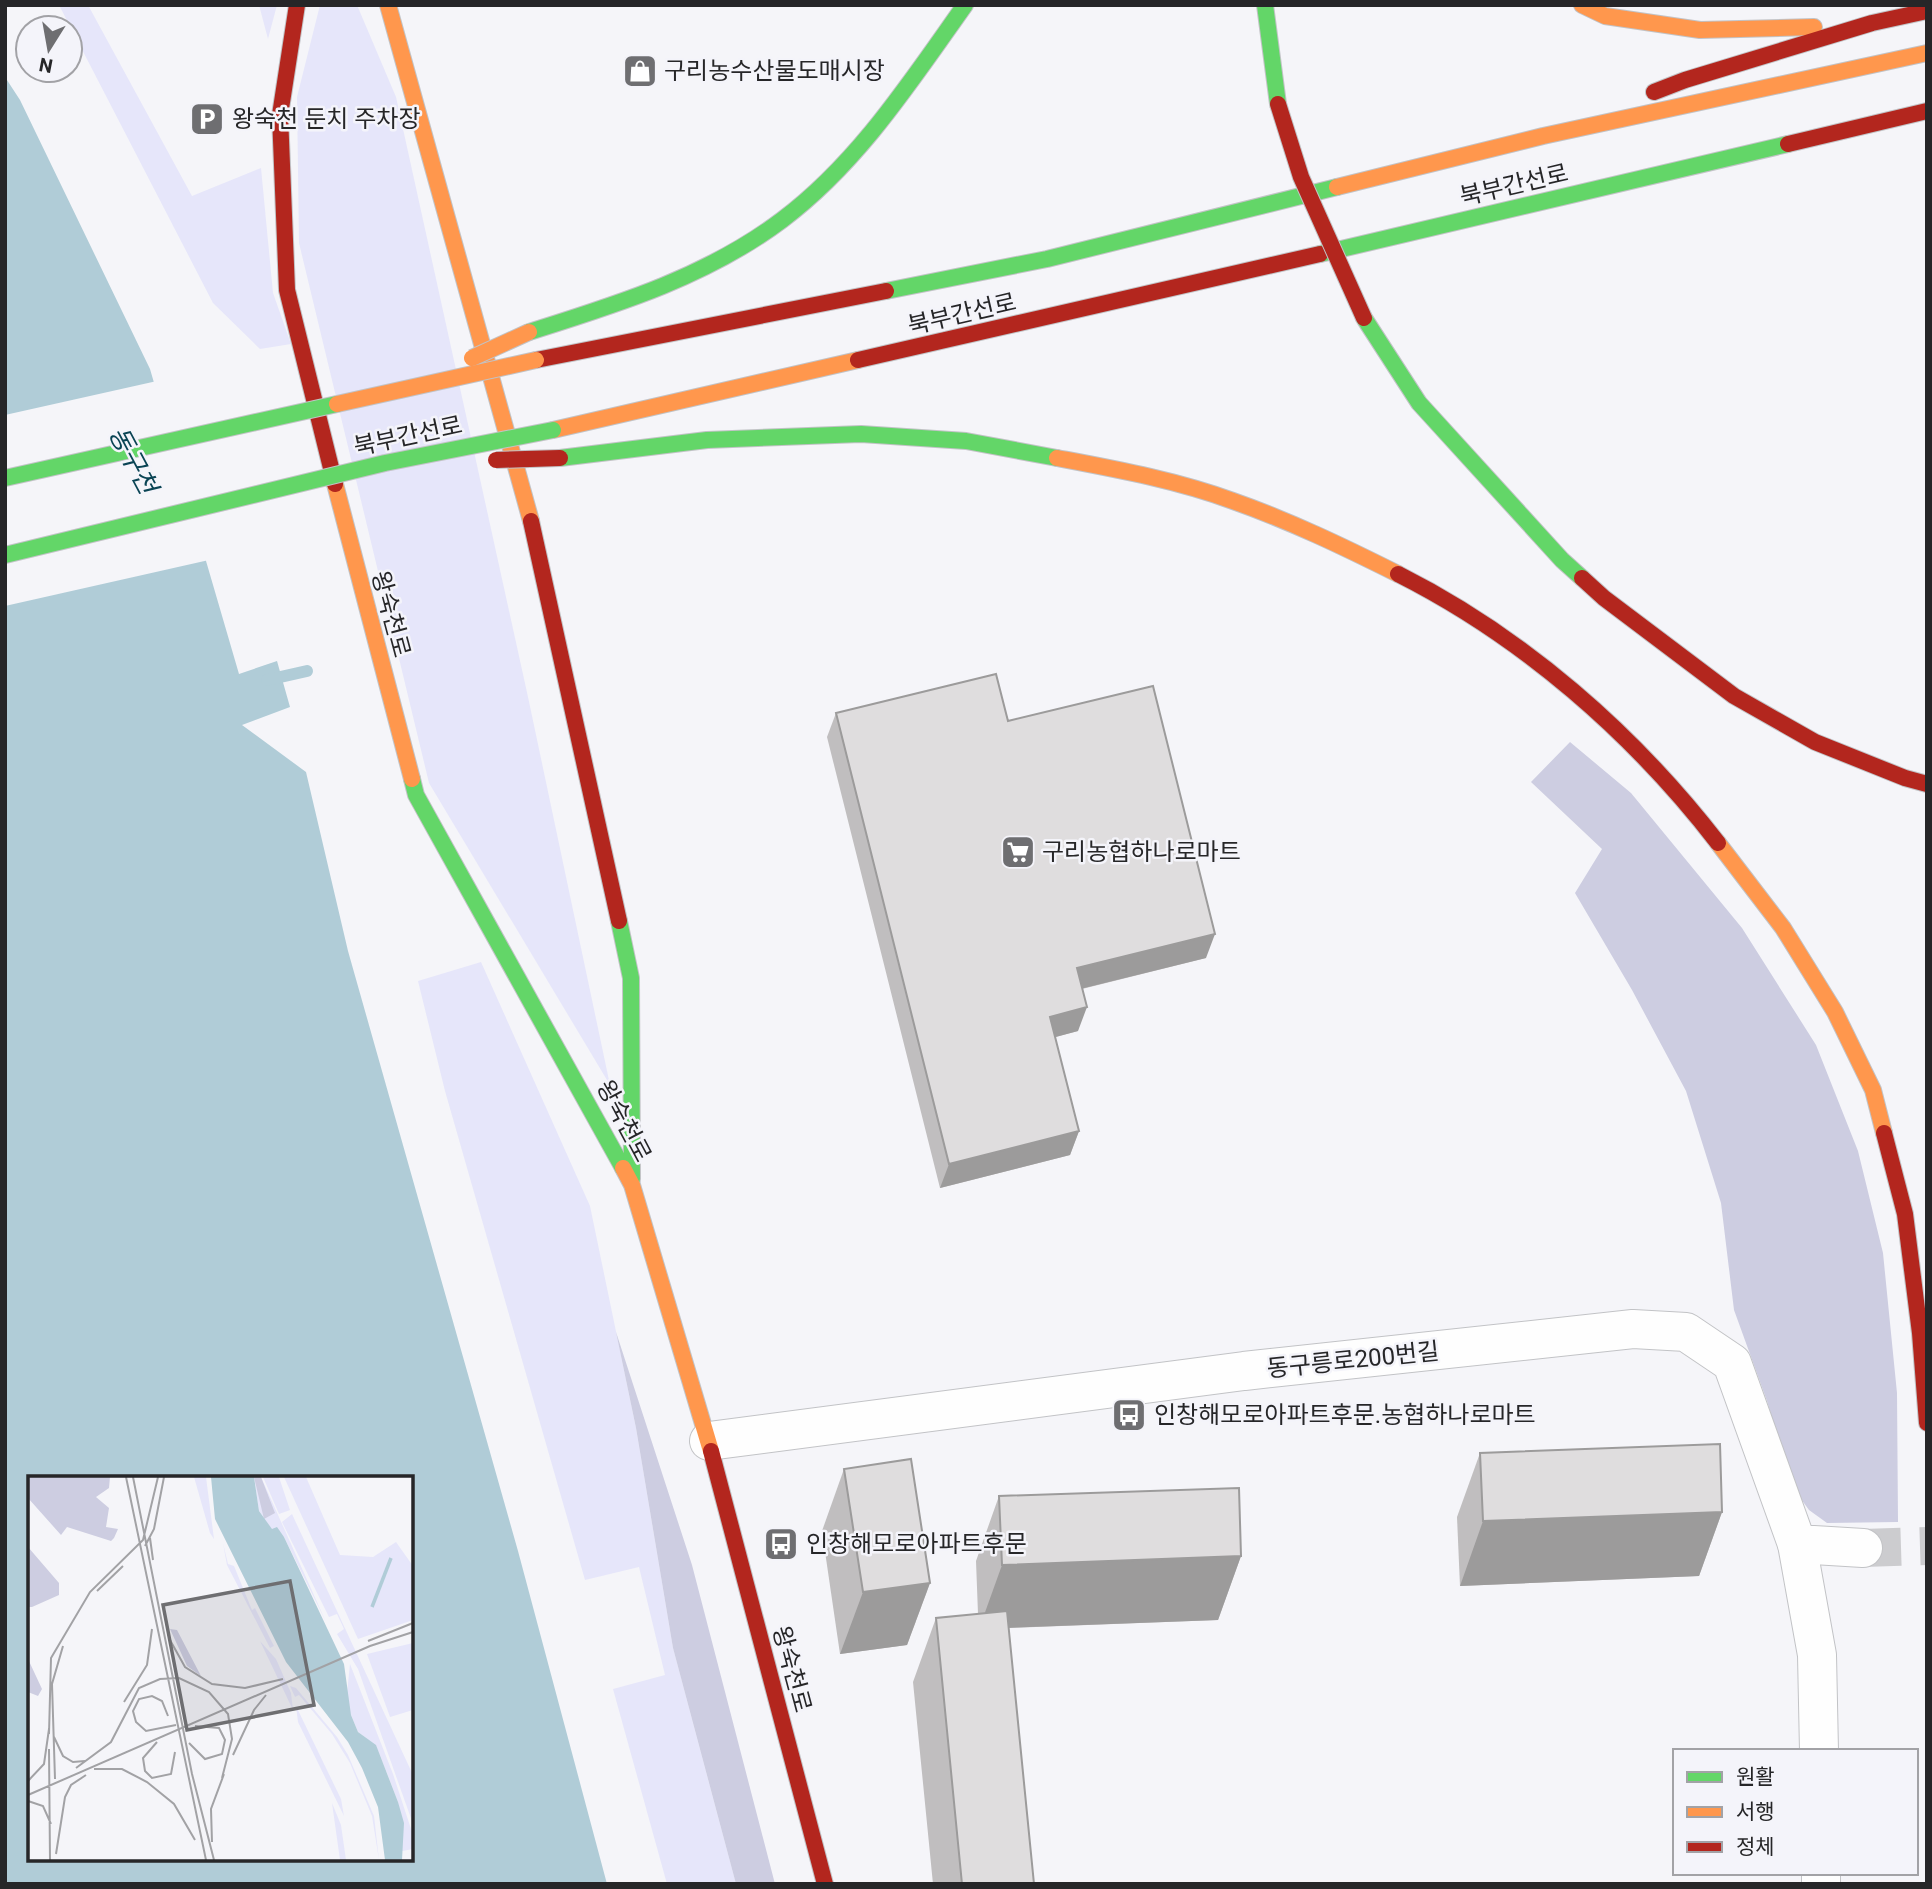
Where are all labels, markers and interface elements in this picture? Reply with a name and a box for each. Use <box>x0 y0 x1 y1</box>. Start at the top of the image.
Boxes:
north arrow <box>14 14 84 84</box>
shop icon: 구리농수산물도매시장 <box>621 52 659 90</box>
text: N <box>37 53 55 78</box>
place label: 구리농수산물도매시장 <box>664 57 885 85</box>
parking icon: 왕숙천 둔치 주차장 <box>188 100 226 138</box>
place label: 왕숙천 둔치 주차장 <box>232 105 421 133</box>
street label: 북부간선로 <box>1457 159 1571 211</box>
street label: 북부간선로 <box>905 288 1019 340</box>
street label: 북부간선로 <box>351 411 465 461</box>
water label: 동구천 <box>103 421 165 501</box>
street label: 왕숙천로 <box>366 568 416 660</box>
supermarket icon: 구리농협하나로마트 <box>999 833 1037 871</box>
place label: 구리농협하나로마트 <box>1042 838 1241 866</box>
street label: 왕숙천로 <box>591 1075 657 1167</box>
street label: 동구릉로200번길 <box>1266 1337 1440 1383</box>
bus stop icon: 인창해모로아파트후문.농협하나로마트 <box>1110 1396 1148 1434</box>
place label: 인창해모로아파트후문.농협하나로마트 <box>1154 1401 1536 1429</box>
inset map <box>28 1476 413 1861</box>
bus stop icon: 인창해모로아파트후문 <box>762 1525 800 1563</box>
place label: 인창해모로아파트후문 <box>806 1530 1027 1558</box>
street label: 왕숙천로 <box>767 1623 817 1715</box>
legend <box>1673 1749 1918 1875</box>
text: 원활 <box>1736 1765 1775 1789</box>
text: 서행 <box>1736 1800 1775 1824</box>
text: 정체 <box>1736 1835 1775 1859</box>

